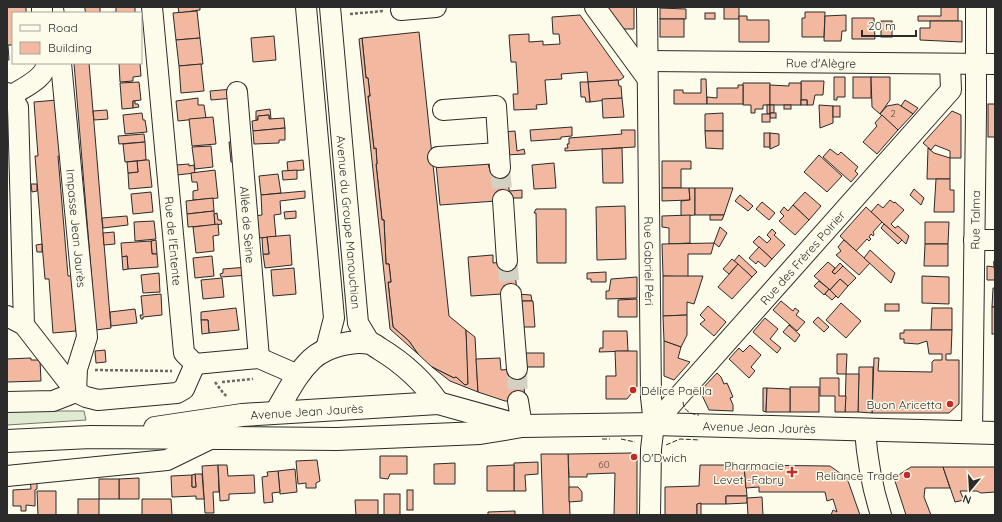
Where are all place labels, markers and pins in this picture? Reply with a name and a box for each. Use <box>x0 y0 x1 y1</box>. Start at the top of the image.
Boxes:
place label: Délice Paëlla <box>641 383 712 398</box>
marker: Délice Paëlla <box>628 385 638 395</box>
place label: Buon Aricetta <box>867 397 942 412</box>
marker: Buon Aricetta <box>945 399 955 409</box>
place label: O'Dwich <box>642 450 687 465</box>
marker: O'Dwich <box>629 452 639 462</box>
place label: Pharmacie Levet -Fabry <box>713 458 784 487</box>
marker: Pharmacie Levet -Fabry <box>787 467 797 477</box>
place label: Reliance Trade <box>816 468 899 483</box>
marker: Reliance Trade <box>902 470 912 480</box>

